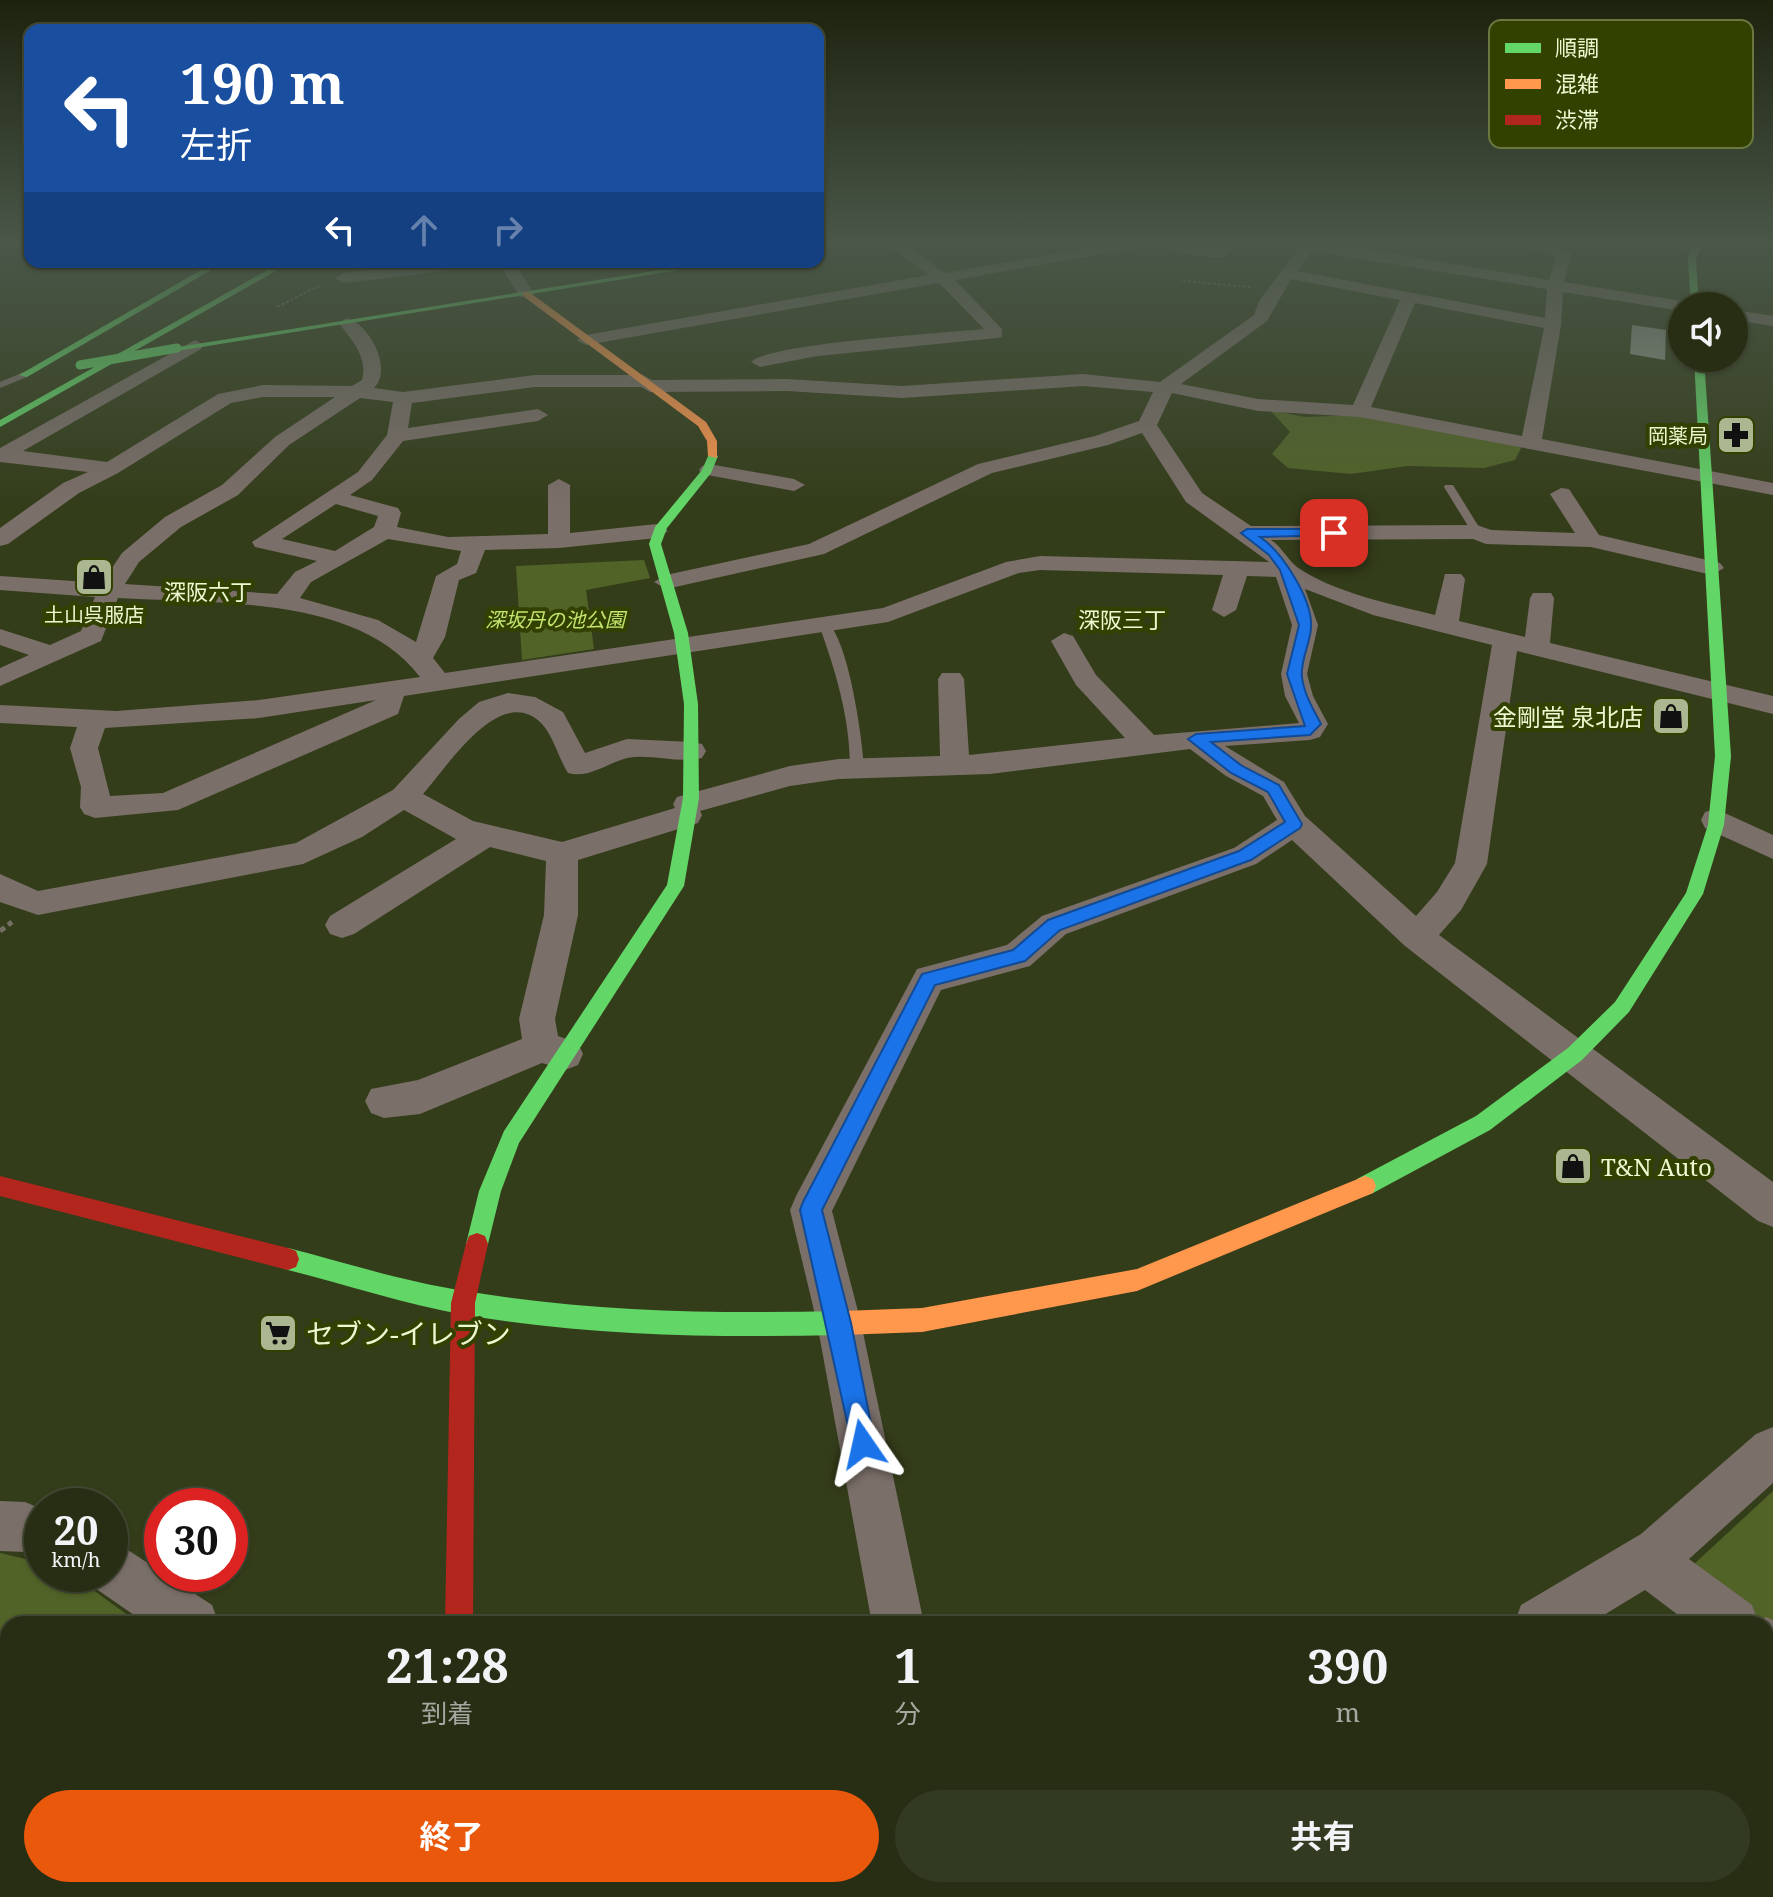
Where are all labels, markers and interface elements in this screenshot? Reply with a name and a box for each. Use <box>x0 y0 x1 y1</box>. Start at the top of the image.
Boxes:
legend <box>1489 20 1753 148</box>
text: 順調 <box>1555 32 1599 62</box>
text: 190 m <box>180 44 345 120</box>
icon: left <box>48 56 152 160</box>
text: 混雑 <box>1555 68 1599 98</box>
text: 渋滞 <box>1555 104 1599 134</box>
text: 左折 <box>180 120 252 169</box>
icon: left <box>318 208 362 252</box>
icon: ahead <box>402 208 446 252</box>
icon: right <box>486 208 530 252</box>
map controls <box>1668 292 1748 372</box>
button: sound <box>1668 292 1748 372</box>
pharmacy icon: 岡薬局 <box>1715 414 1757 456</box>
place label: 岡薬局 <box>1648 422 1708 449</box>
pin <box>1300 499 1368 567</box>
icon: arrive <box>1312 511 1356 555</box>
shop icon: 土山呉服店 <box>73 556 115 598</box>
district label: 深阪六丁 <box>164 576 252 606</box>
place label: 土山呉服店 <box>44 601 144 628</box>
district label: 深阪三丁 <box>1078 604 1166 634</box>
park label: 深坂丹の池公園 <box>485 606 628 633</box>
shop icon: 金剛堂 泉北店 <box>1650 695 1692 737</box>
place label: 金剛堂 泉北店 <box>1493 700 1643 733</box>
shop icon: T&N Auto <box>1552 1145 1594 1187</box>
place label: T&N Auto <box>1601 1150 1712 1183</box>
supermarket icon: セブン-イレブン <box>257 1312 299 1354</box>
place label: セブン-イレブン <box>306 1314 511 1352</box>
position arrow <box>821 1402 905 1486</box>
speed limit sign: 30 <box>144 1488 248 1592</box>
text: 20 <box>53 1502 99 1557</box>
text: km/h <box>51 1546 101 1573</box>
text: 21:28 <box>386 1632 509 1697</box>
text: 1 <box>894 1632 921 1697</box>
text: 390 <box>1307 1633 1388 1698</box>
text: m <box>1335 1694 1360 1730</box>
text: 到着 <box>421 1695 473 1731</box>
text: 分 <box>895 1695 921 1731</box>
button: 終了 <box>24 1790 879 1882</box>
button: 共有 <box>895 1790 1750 1882</box>

